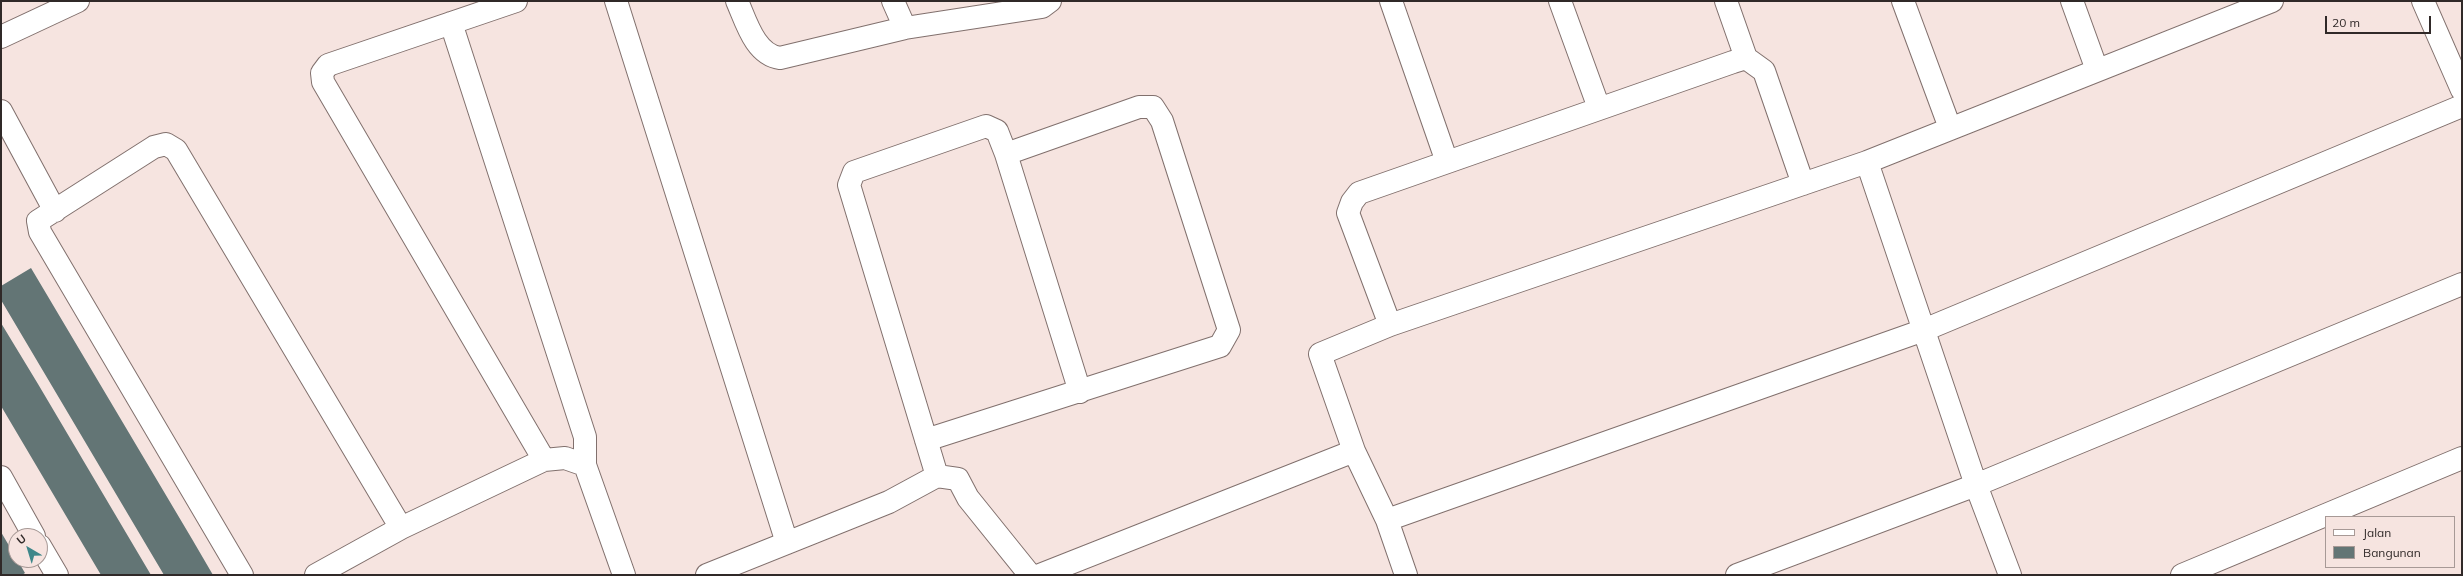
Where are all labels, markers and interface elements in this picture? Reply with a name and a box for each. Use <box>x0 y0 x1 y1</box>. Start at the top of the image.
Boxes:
scale bar <box>2327 8 2433 34</box>
text: 20 m <box>2332 15 2360 30</box>
legend <box>2325 516 2455 568</box>
text: Jalan <box>2363 525 2391 540</box>
north arrow <box>8 528 48 568</box>
text: U <box>14 531 29 547</box>
text: Bangunan <box>2363 545 2421 560</box>

